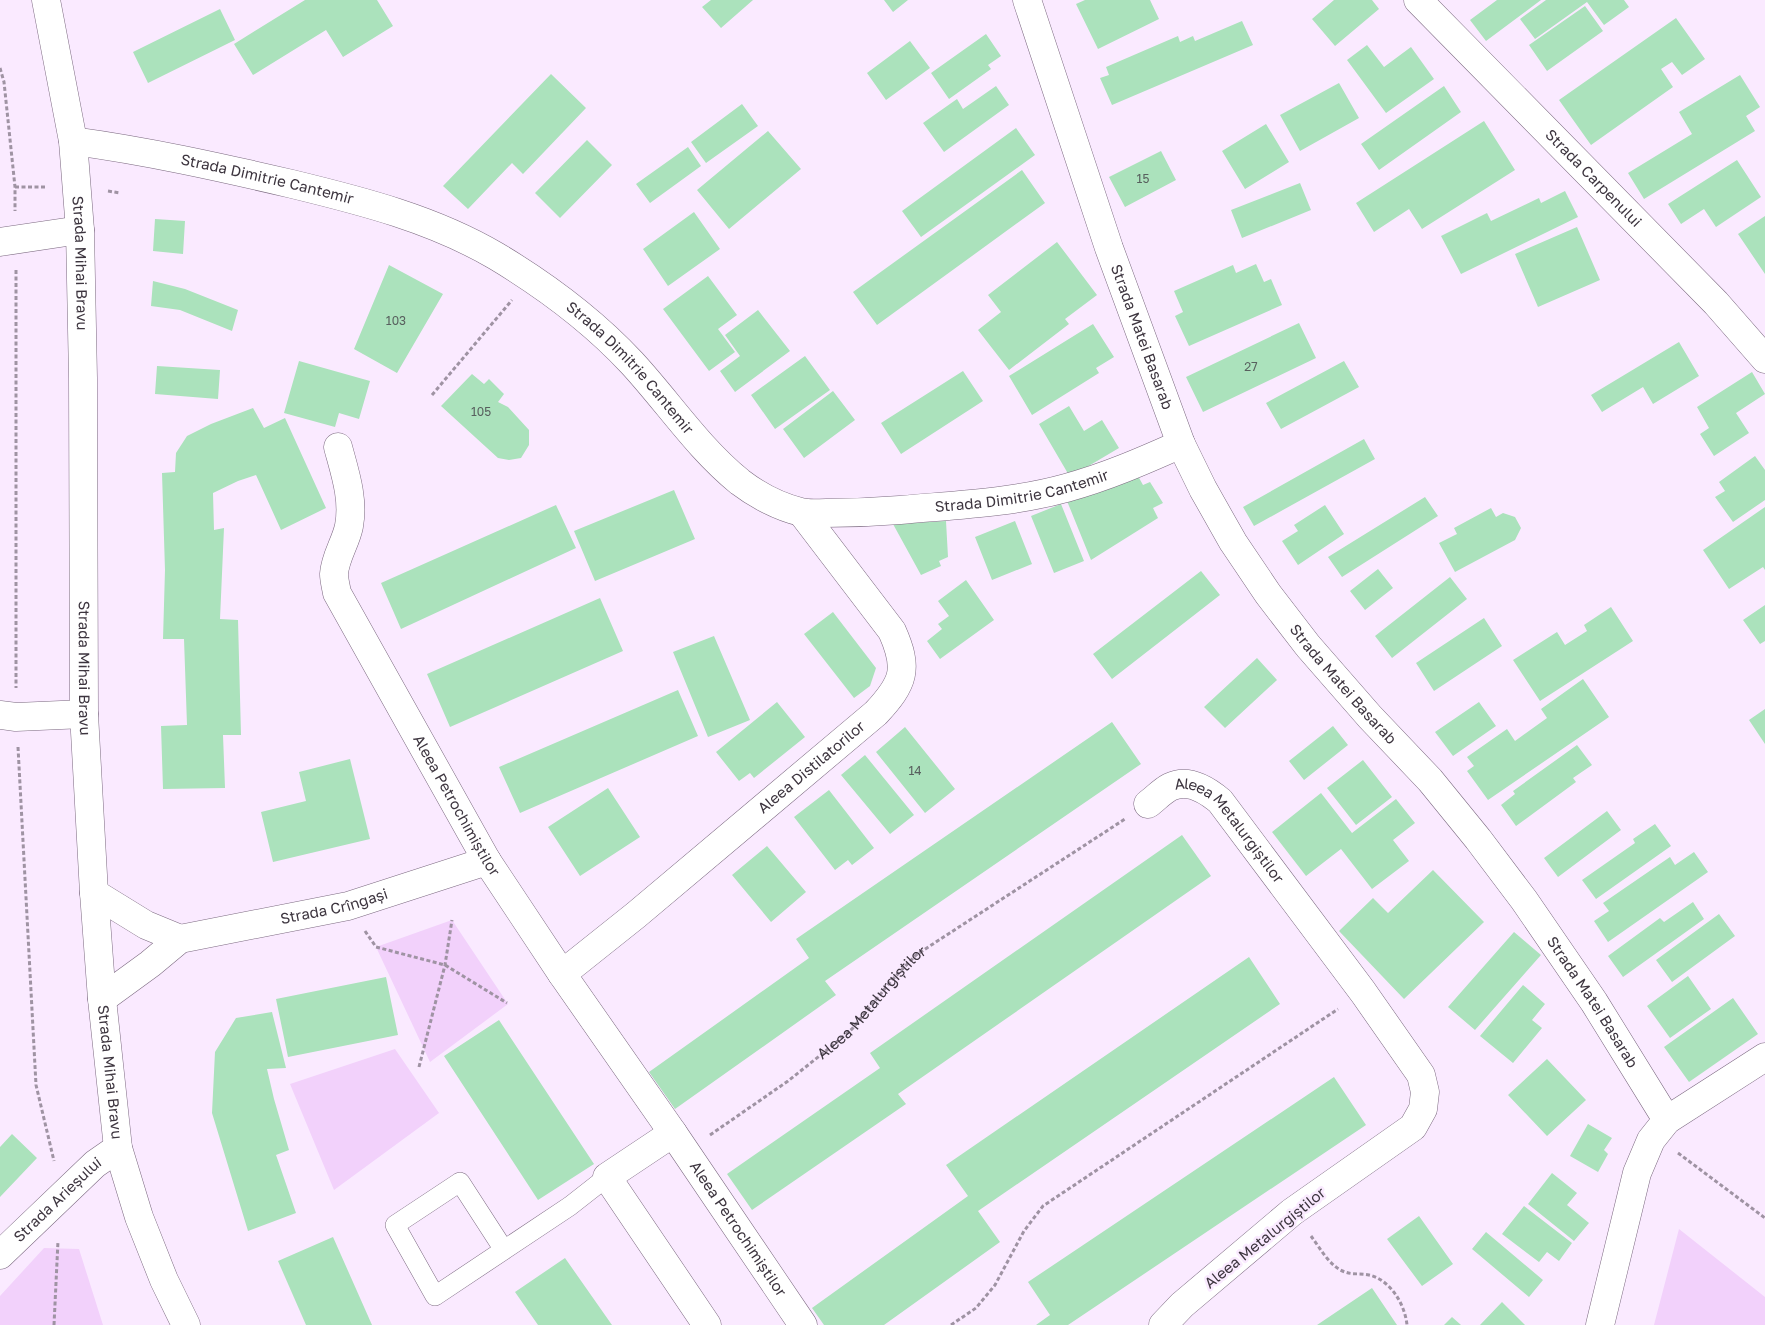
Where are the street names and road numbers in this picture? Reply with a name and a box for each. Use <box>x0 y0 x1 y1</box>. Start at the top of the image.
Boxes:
street label: Strada Carpenului <box>1542 125 1646 230</box>
street label: Strada Dimitrie Cantemir <box>179 150 356 207</box>
street label: Strada Mihai Bravu <box>69 195 92 331</box>
street label: Strada Matei Basarab <box>1108 262 1177 412</box>
street label: Strada Dimitrie Cantemir <box>563 297 698 437</box>
street label: Strada Dimitrie Cantemir <box>934 465 1111 515</box>
street label: Strada Mihai Bravu <box>76 601 95 736</box>
street label: Strada Matei Basarab <box>1286 620 1401 747</box>
street label: Aleea Distilatorilor <box>754 716 868 817</box>
street label: Aleea Petrochimiștilor <box>410 731 504 879</box>
street label: Aleea Metalurgiștilor <box>1173 774 1288 886</box>
street label: Strada Crîngași <box>279 884 390 927</box>
street label: Strada Matei Basarab <box>1544 933 1642 1071</box>
street label: Aleea Metalurgiștilor <box>813 941 929 1062</box>
street label: Strada Mihai Bravu <box>95 1004 127 1140</box>
street label: Strada Arieșului <box>9 1153 104 1245</box>
street label: Aleea Petrochimiștilor <box>687 1157 791 1300</box>
street label: Aleea Metalurgiștilor <box>1200 1183 1329 1292</box>

